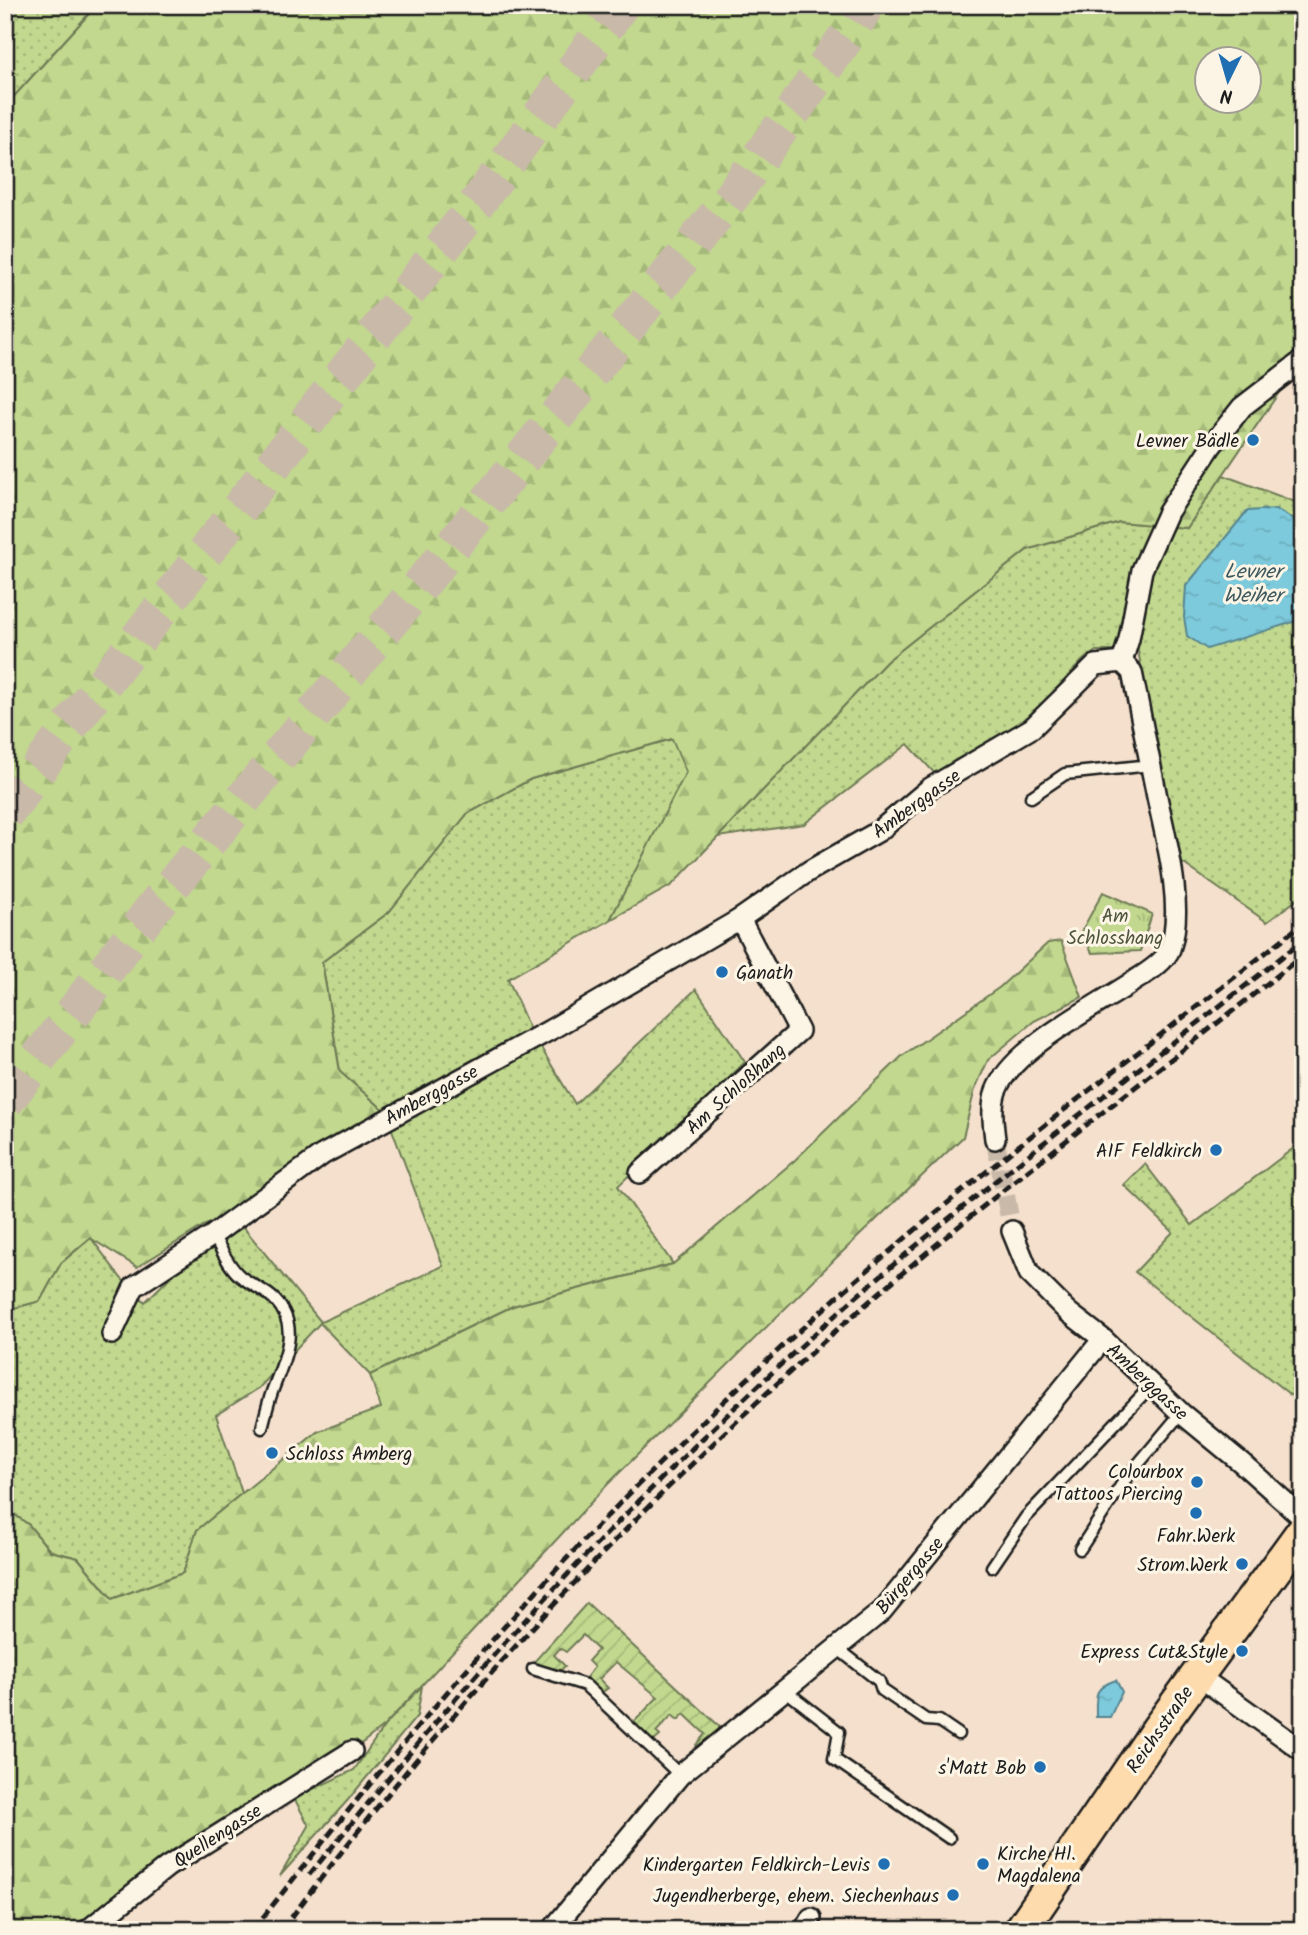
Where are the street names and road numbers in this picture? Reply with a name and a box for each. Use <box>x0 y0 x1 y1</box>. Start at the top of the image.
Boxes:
street label: Amberggasse <box>867 762 968 847</box>
street label: Am Schloßhang <box>680 1036 793 1143</box>
street label: Amberggasse <box>380 1057 485 1134</box>
street label: Amberggasse <box>1099 1336 1195 1429</box>
street label: Bürgergasse <box>869 1530 953 1622</box>
street label: Reichsstraße <box>1119 1680 1202 1780</box>
street label: Quellengasse <box>168 1796 269 1877</box>

